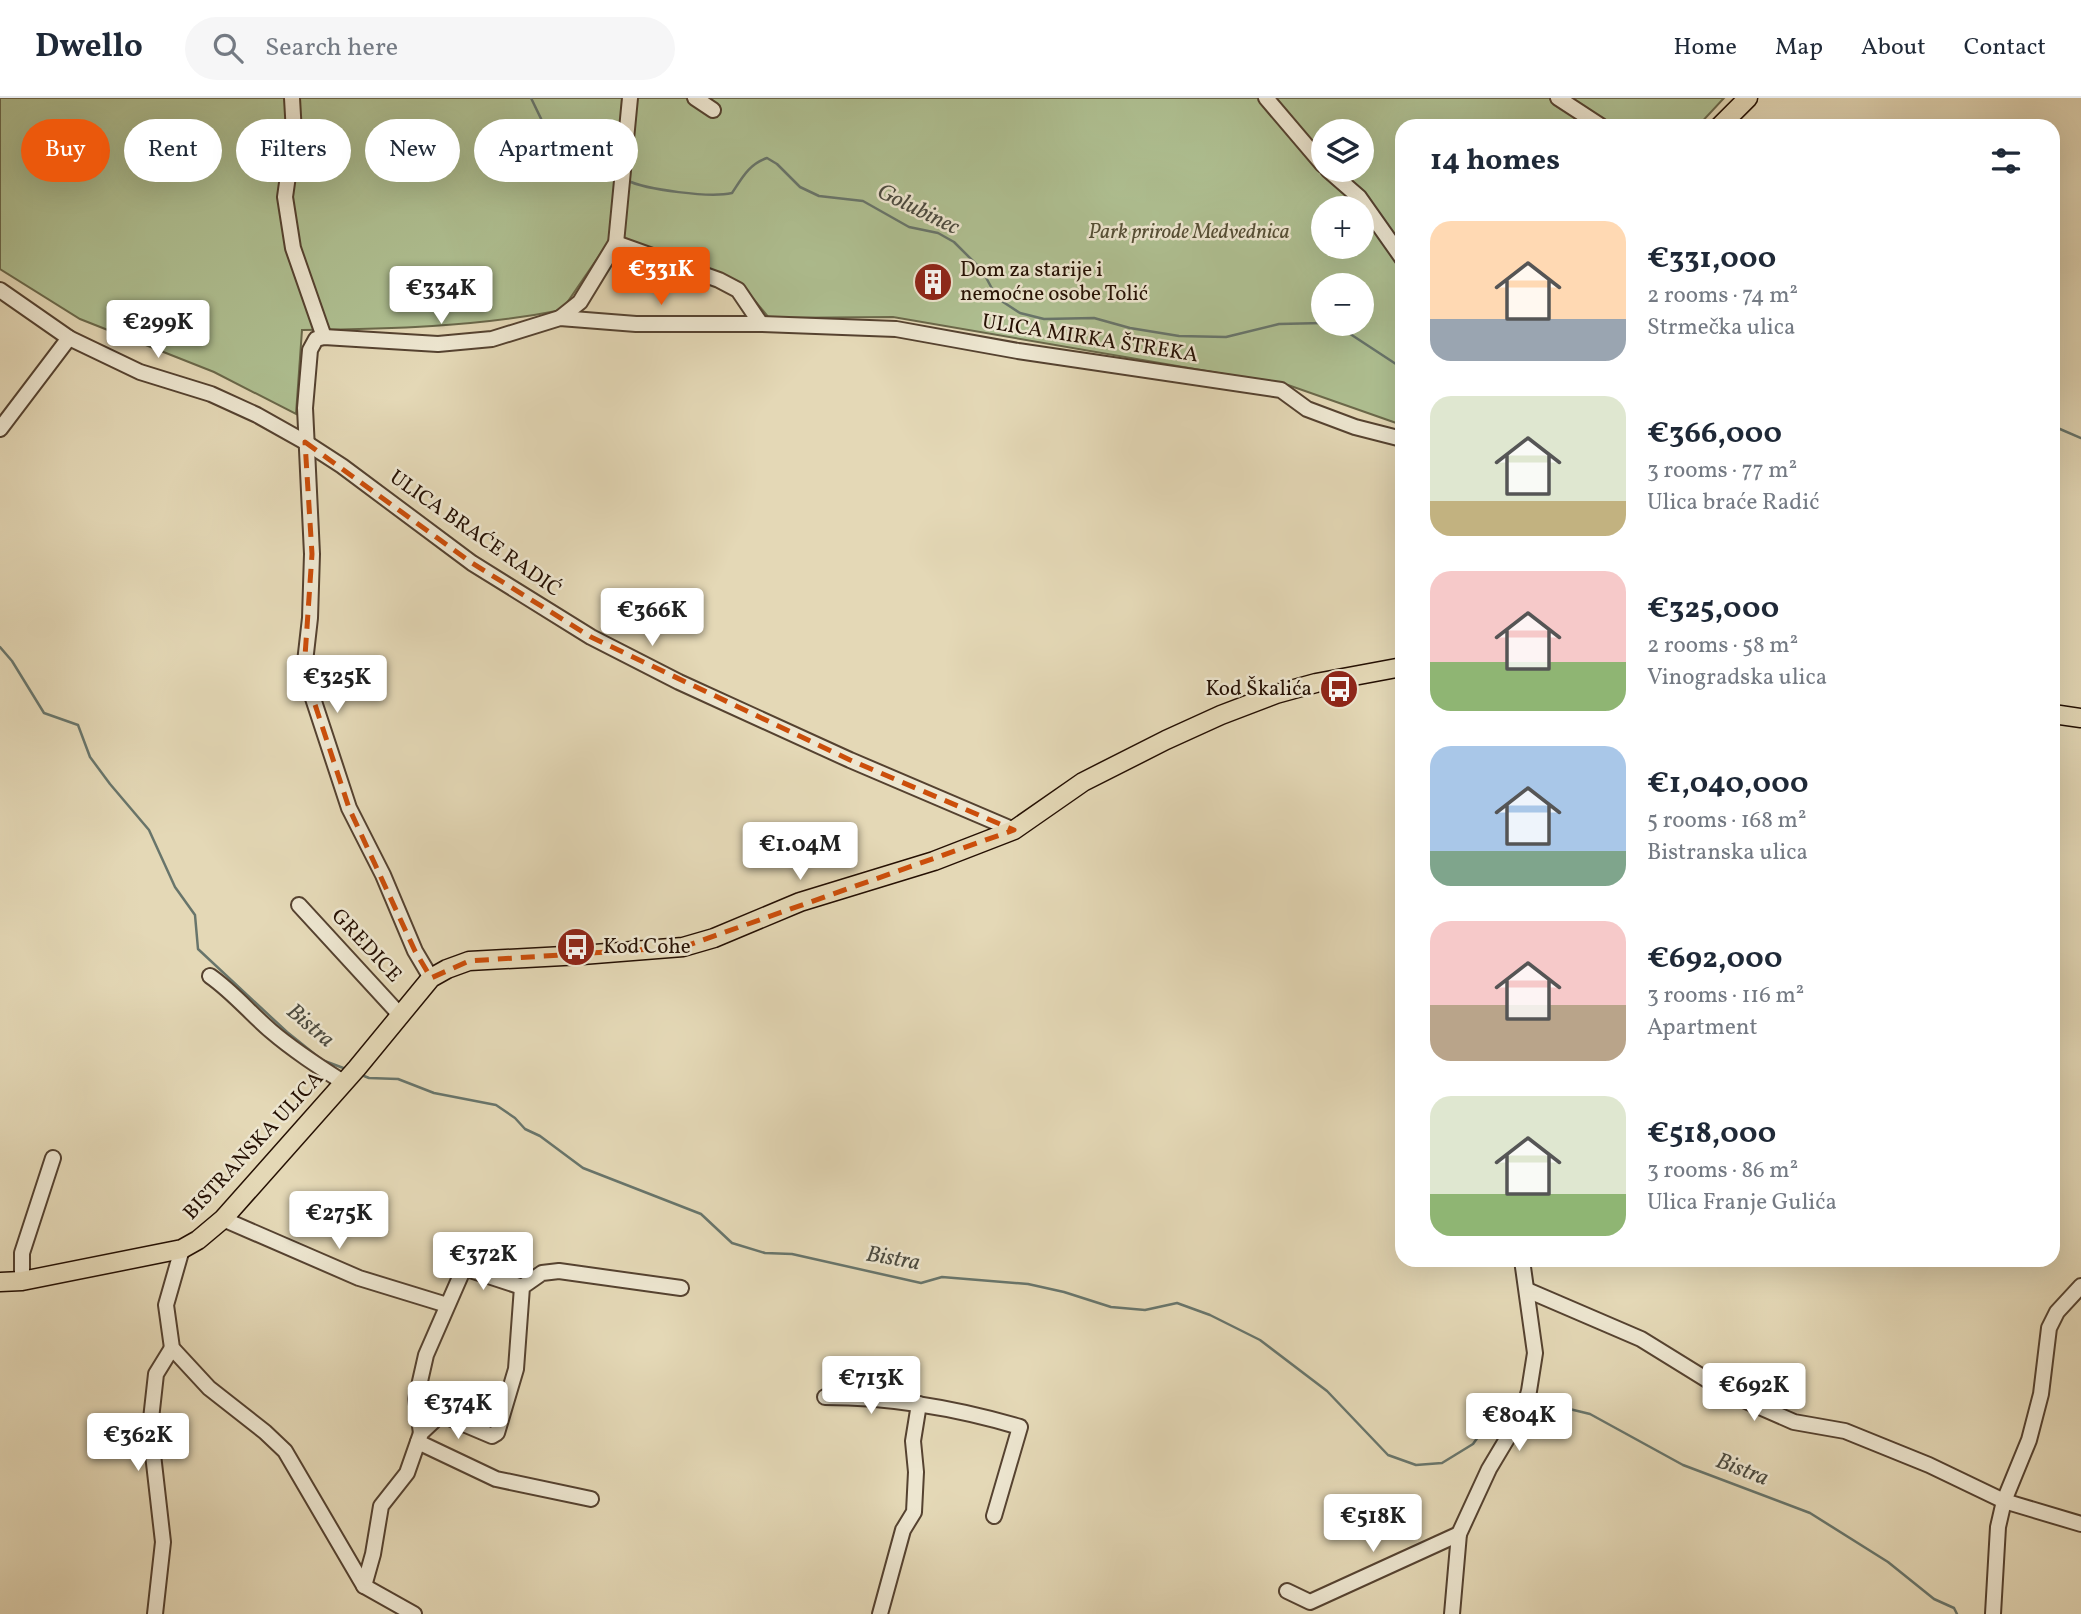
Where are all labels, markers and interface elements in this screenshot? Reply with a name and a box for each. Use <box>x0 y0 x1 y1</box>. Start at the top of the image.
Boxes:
search box <box>185 17 675 80</box>
text: Dwello <box>35 25 143 71</box>
icon: search <box>209 29 247 67</box>
text: Search here <box>265 30 398 66</box>
text: Home <box>1673 31 1737 65</box>
text: Map <box>1775 31 1823 65</box>
text: About <box>1861 31 1926 65</box>
text: Contact <box>1964 31 2046 65</box>
chip: Buy <box>21 119 110 182</box>
chip: Rent <box>124 119 222 182</box>
chip: Filters <box>236 119 351 182</box>
chip: New <box>365 119 460 182</box>
chip: Apartment <box>474 119 638 182</box>
map controls <box>1311 119 1374 336</box>
button: layers <box>1311 119 1374 182</box>
text: 14 homes <box>1430 140 1560 182</box>
icon: filters <box>1987 142 2025 180</box>
water label: Golubinec <box>871 176 965 244</box>
button: + <box>1311 196 1374 259</box>
park label: Park prirode Medvednica <box>1088 218 1290 247</box>
text: €331,000 <box>1647 238 1776 280</box>
pin: €331K <box>612 248 710 307</box>
icon: home <box>1486 249 1570 333</box>
text: €331K <box>628 254 694 286</box>
place label: Dom za starije i nemoćne osobe Tolić <box>960 256 1148 309</box>
building icon: Dom za starije i nemoćne osobe Tolić <box>912 261 954 303</box>
pin: €334K <box>392 266 490 326</box>
text: €334K <box>406 273 476 305</box>
button: − <box>1311 273 1374 336</box>
text: 2 rooms · 74 m² <box>1647 280 1798 312</box>
pin: €299K <box>109 300 207 360</box>
text: €299K <box>123 307 193 339</box>
street label: ULICA MIRKA ŠTREKA <box>980 308 1200 370</box>
text: Strmečka ulica <box>1647 312 1795 344</box>
text: €366,000 <box>1647 413 1782 455</box>
icon: home <box>1486 424 1570 508</box>
text: 3 rooms · 77 m² <box>1647 455 1797 487</box>
street label: ULICA BRAĆE RADIĆ <box>383 464 567 604</box>
text: Ulica braće Radić <box>1647 487 1819 519</box>
pin: €366K <box>603 588 701 648</box>
text: €325,000 <box>1647 588 1779 630</box>
text: €366K <box>617 595 687 627</box>
icon: home <box>1486 599 1570 683</box>
text: 2 rooms · 58 m² <box>1647 630 1798 662</box>
pin: €325K <box>288 656 386 715</box>
text: €325K <box>303 662 371 694</box>
text: Vinogradska ulica <box>1647 662 1827 694</box>
bus stop icon: Kod Škalića <box>1318 668 1360 710</box>
place label: Kod Škalića <box>1205 675 1312 704</box>
text: €1,040,000 <box>1647 763 1809 805</box>
icon: home <box>1486 774 1570 858</box>
text: 5 rooms · 168 m² <box>1647 805 1806 837</box>
pin: €1.04M <box>743 822 857 882</box>
text: €1.04M <box>759 829 841 861</box>
text: Bistranska ulica <box>1647 837 1808 869</box>
street label: GREDICE <box>324 903 408 989</box>
bus stop icon: Kod Cohe <box>555 926 597 968</box>
place label: Kod Cohe <box>603 933 691 962</box>
text: €692,000 <box>1647 938 1782 980</box>
icon: home <box>1486 949 1570 1033</box>
text: 3 rooms · 116 m² <box>1647 980 1804 1012</box>
water label: Bistra <box>279 996 341 1056</box>
text: Apartment <box>1647 1012 1758 1044</box>
street label: BISTRANSKA ULICA <box>177 1065 331 1227</box>
text: €518,000 <box>1647 1113 1776 1155</box>
icon: home <box>1486 1124 1570 1208</box>
text: 3 rooms · 86 m² <box>1647 1155 1798 1187</box>
text: Ulica Franje Gulića <box>1647 1187 1837 1219</box>
pin: €275K <box>290 1192 388 1251</box>
text: €275K <box>305 1198 373 1230</box>
pin: €372K <box>434 1232 532 1292</box>
text: €372K <box>449 1239 517 1271</box>
water label: Bistra <box>864 1239 923 1279</box>
pin: €713K <box>822 1356 920 1416</box>
text: €713K <box>838 1363 904 1395</box>
pin: €692K <box>1705 1364 1803 1423</box>
text: €692K <box>1719 1370 1789 1402</box>
pin: €374K <box>409 1382 507 1441</box>
text: €374K <box>424 1388 492 1420</box>
pin: €804K <box>1470 1394 1568 1453</box>
text: €804K <box>1482 1400 1556 1432</box>
pin: €362K <box>89 1414 187 1473</box>
text: €362K <box>103 1420 173 1452</box>
water label: Bistra <box>1711 1445 1773 1495</box>
pin: €518K <box>1324 1494 1422 1554</box>
text: €518K <box>1340 1501 1406 1533</box>

